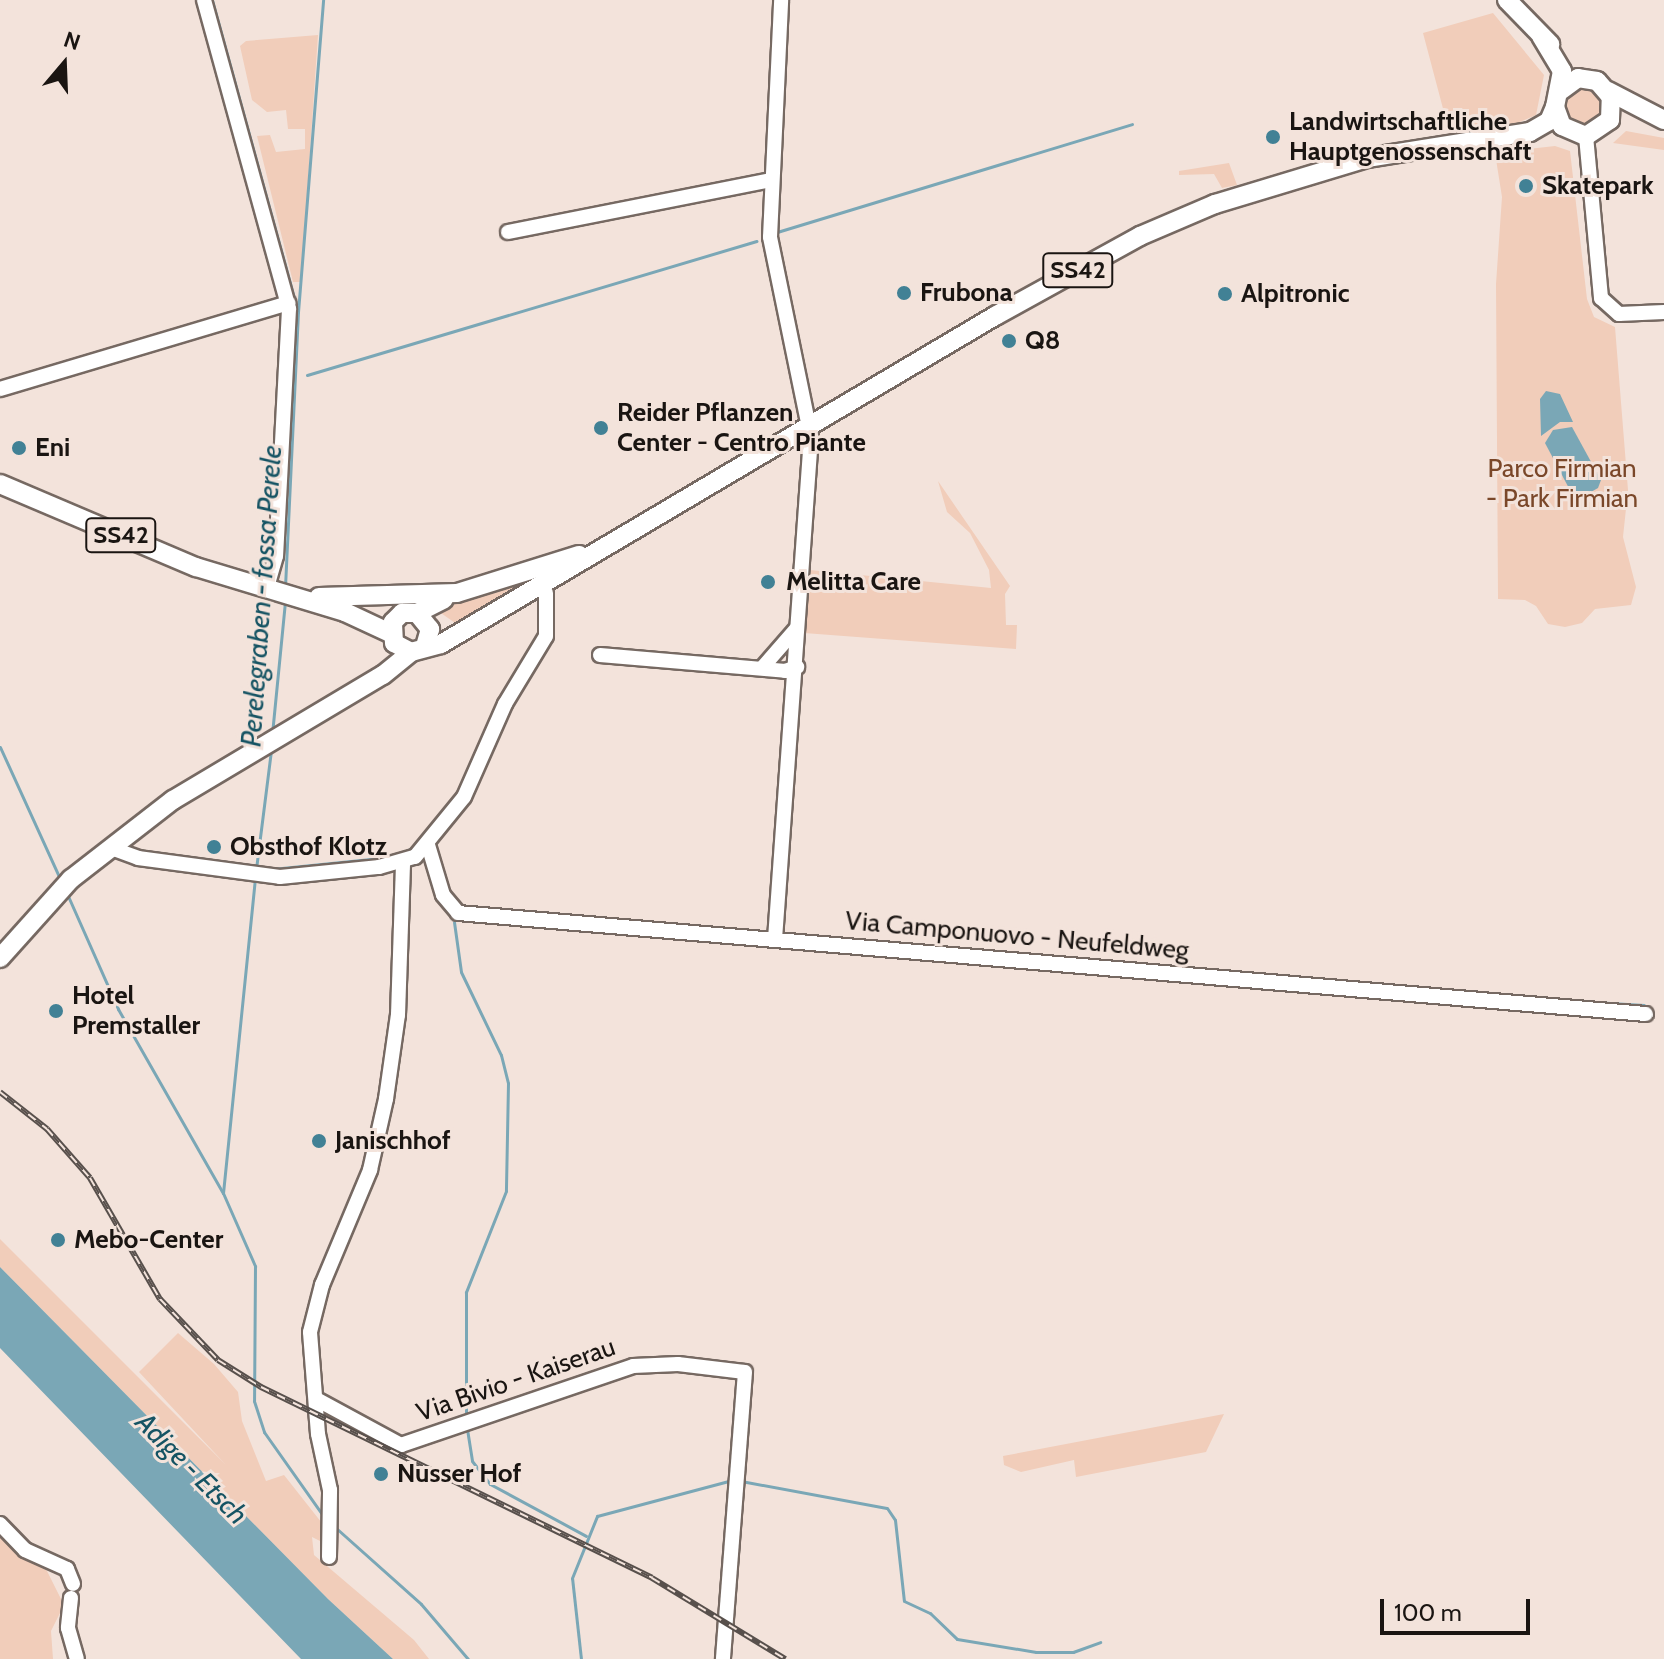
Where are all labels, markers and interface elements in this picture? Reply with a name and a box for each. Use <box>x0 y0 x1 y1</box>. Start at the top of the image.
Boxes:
north arrow <box>24 24 104 104</box>
text: N <box>60 26 84 56</box>
place label: Landwirtschaftliche Hauptgenossenschaft <box>1289 106 1532 168</box>
marker: Landwirtschaftliche Hauptgenossenschaft <box>1264 128 1282 146</box>
place label: Skatepark <box>1542 170 1653 202</box>
marker: Skatepark <box>1517 177 1535 195</box>
road number: SS42 <box>1042 250 1114 290</box>
place label: Frubona <box>920 277 1013 309</box>
place label: Alpitronic <box>1241 278 1349 310</box>
marker: Frubona <box>895 284 913 302</box>
marker: Alpitronic <box>1216 285 1234 303</box>
place label: Q8 <box>1025 325 1060 357</box>
marker: Q8 <box>1000 332 1018 350</box>
place label: Reider Pflanzen Center - Centro Piante <box>617 397 866 458</box>
marker: Reider Pflanzen Center - Centro Piante <box>592 419 610 437</box>
place label: Eni <box>35 432 70 464</box>
marker: Eni <box>10 439 28 457</box>
water label: Perelegraben - fossa Perele <box>234 444 288 748</box>
park label: Parco Firmian - Park Firmian <box>1486 453 1638 514</box>
road number: SS42 <box>85 515 157 555</box>
place label: Melitta Care <box>786 566 921 598</box>
marker: Melitta Care <box>757 571 779 593</box>
place label: Obsthof Klotz <box>230 831 387 863</box>
marker: Obsthof Klotz <box>205 838 223 856</box>
street label: Via Camponuovo - Neufeldweg <box>844 905 1190 967</box>
place label: Hotel Premstaller <box>72 980 200 1042</box>
marker: Hotel Premstaller <box>47 1002 65 1020</box>
place label: Janischhof <box>335 1125 451 1157</box>
marker: Janischhof <box>310 1132 328 1150</box>
place label: Mebo-Center <box>74 1224 223 1256</box>
marker: Mebo-Center <box>49 1231 67 1249</box>
street label: Via Bivio - Kaiserau <box>413 1331 619 1429</box>
water label: Adige - Etsch <box>129 1405 255 1531</box>
place label: Nusser Hof <box>397 1458 521 1490</box>
marker: Nusser Hof <box>372 1465 390 1483</box>
scale bar <box>1384 1583 1534 1633</box>
text: 100 m <box>1394 1598 1462 1627</box>

